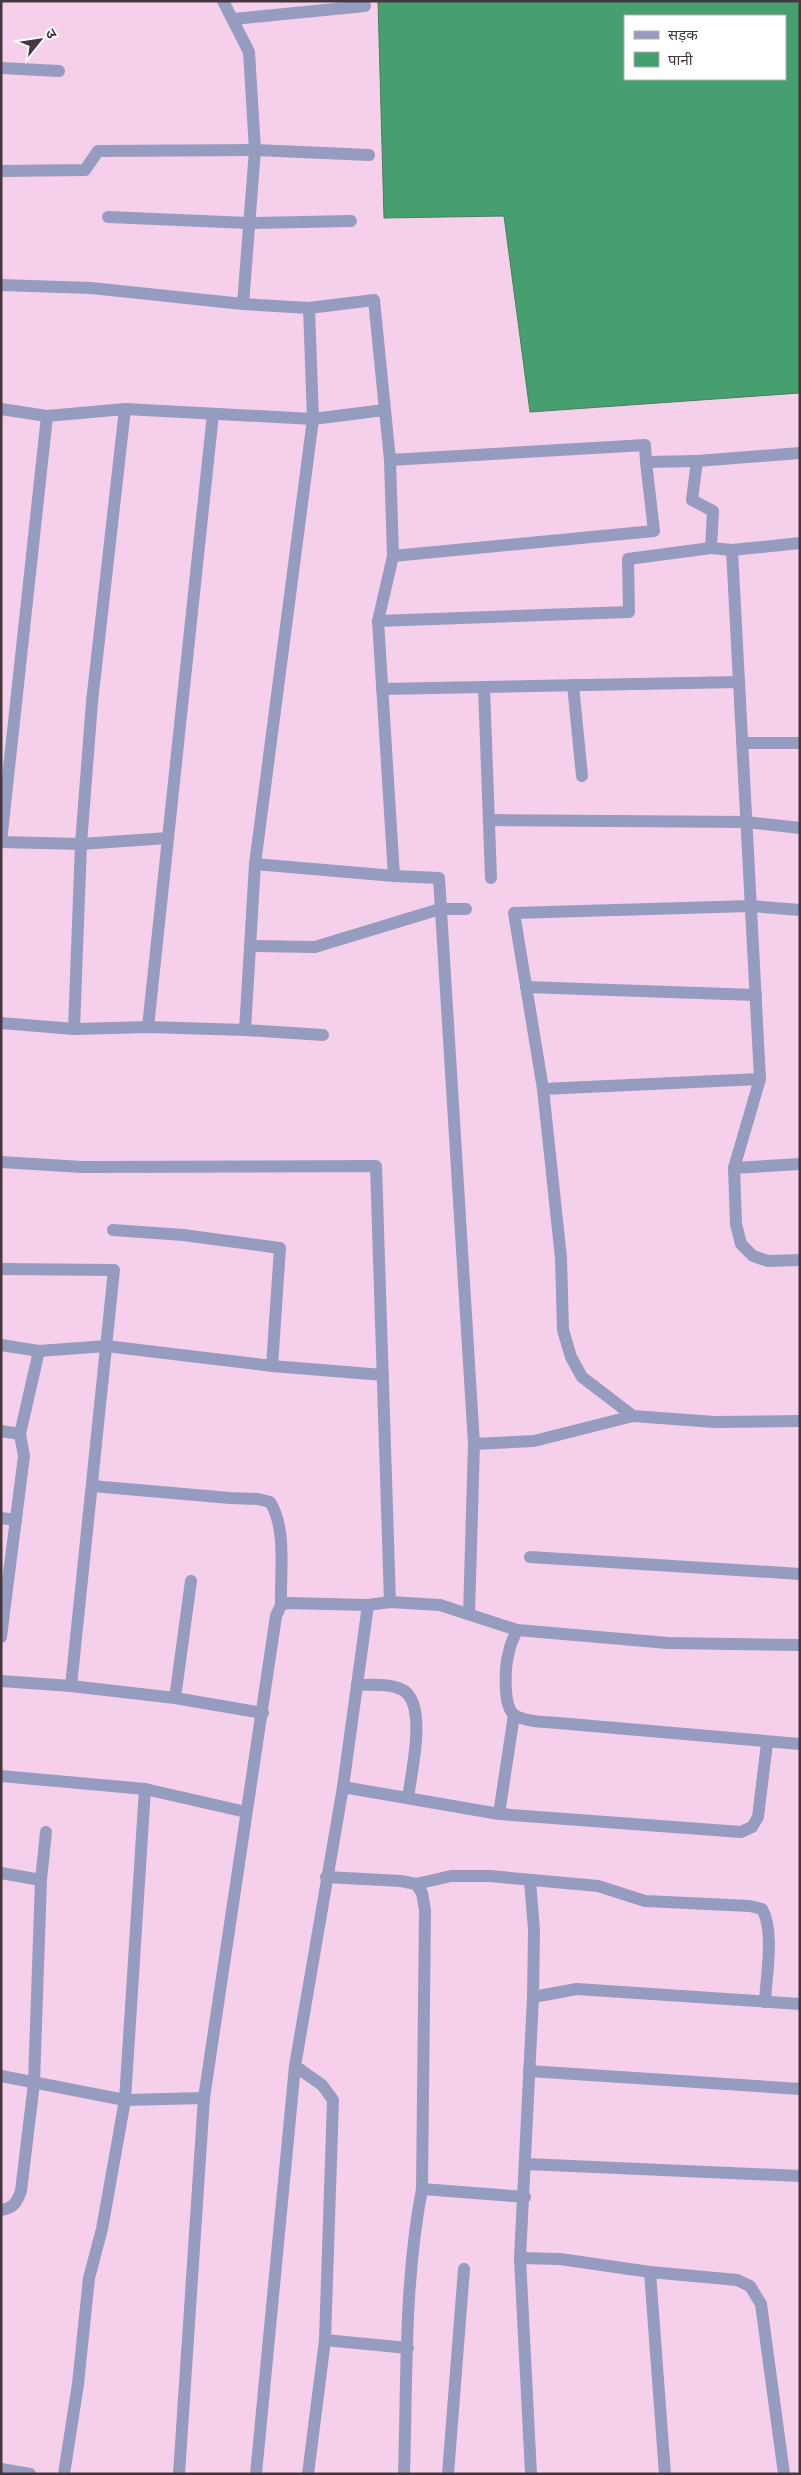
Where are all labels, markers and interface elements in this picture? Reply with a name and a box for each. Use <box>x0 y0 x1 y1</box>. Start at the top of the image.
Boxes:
north arrow <box>15 15 65 65</box>
legend <box>624 15 786 80</box>
text: उ <box>41 26 61 42</box>
text: सड़क <box>668 26 698 44</box>
text: पानी <box>668 51 694 69</box>

